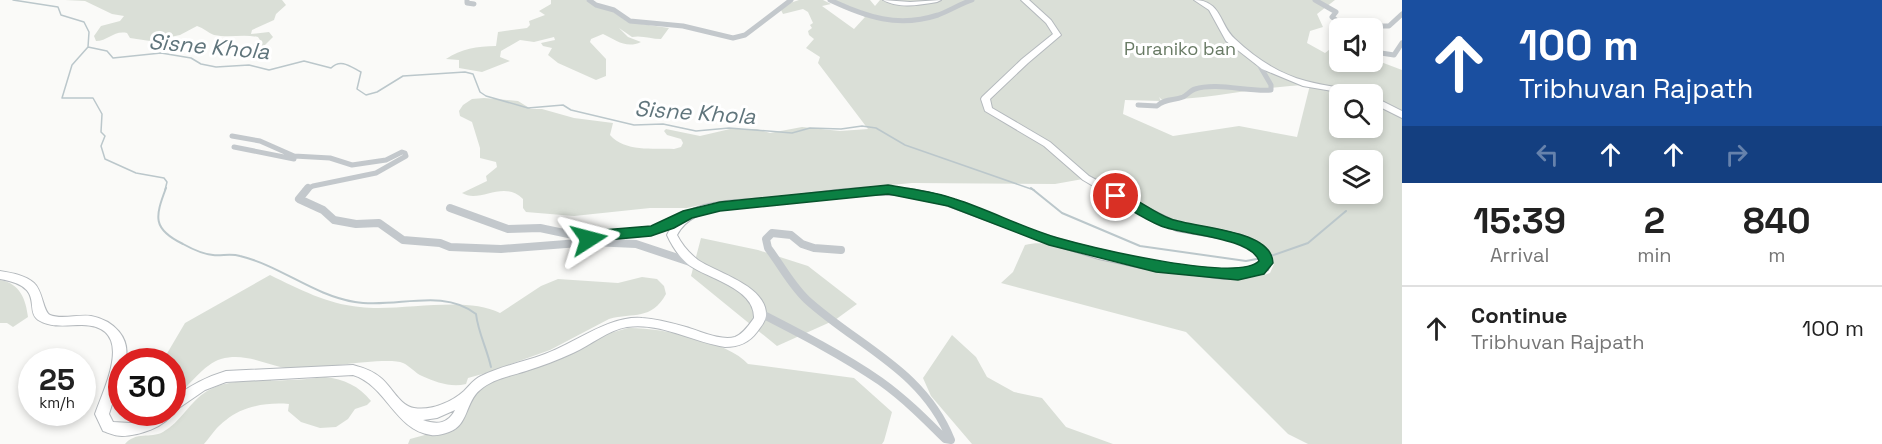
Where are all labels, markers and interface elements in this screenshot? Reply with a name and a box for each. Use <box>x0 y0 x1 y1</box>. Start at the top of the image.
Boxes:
map controls <box>1329 18 1383 204</box>
button: sound <box>1329 18 1383 72</box>
text: 100 m <box>1519 19 1639 72</box>
icon: ahead <box>1420 24 1498 102</box>
water label: Sisne Khola <box>147 27 271 65</box>
park label: Puraniko ban <box>1124 37 1236 60</box>
text: Tribhuvan Rajpath <box>1519 71 1753 106</box>
button: search <box>1329 84 1383 138</box>
water label: Sisne Khola <box>634 94 757 130</box>
icon: left <box>1531 138 1564 171</box>
icon: ahead <box>1594 138 1627 171</box>
icon: ahead <box>1657 138 1690 171</box>
icon: right <box>1720 138 1753 171</box>
button: layers <box>1329 150 1383 204</box>
pin <box>1090 170 1141 221</box>
icon: arrive <box>1099 179 1132 212</box>
text: 15:39 <box>1473 198 1566 244</box>
text: 2 <box>1644 198 1665 244</box>
text: 840 <box>1743 198 1811 244</box>
position arrow <box>557 207 621 271</box>
text: Arrival <box>1490 242 1549 268</box>
text: min <box>1637 242 1672 268</box>
text: m <box>1768 242 1785 268</box>
text: Continue <box>1471 301 1567 329</box>
icon: ahead <box>1420 312 1453 345</box>
text: 100 m <box>1802 314 1864 342</box>
text: Tribhuvan Rajpath <box>1471 329 1645 355</box>
speed limit sign: 30 <box>108 348 186 426</box>
text: 25 <box>39 360 75 399</box>
text: km/h <box>39 393 75 412</box>

